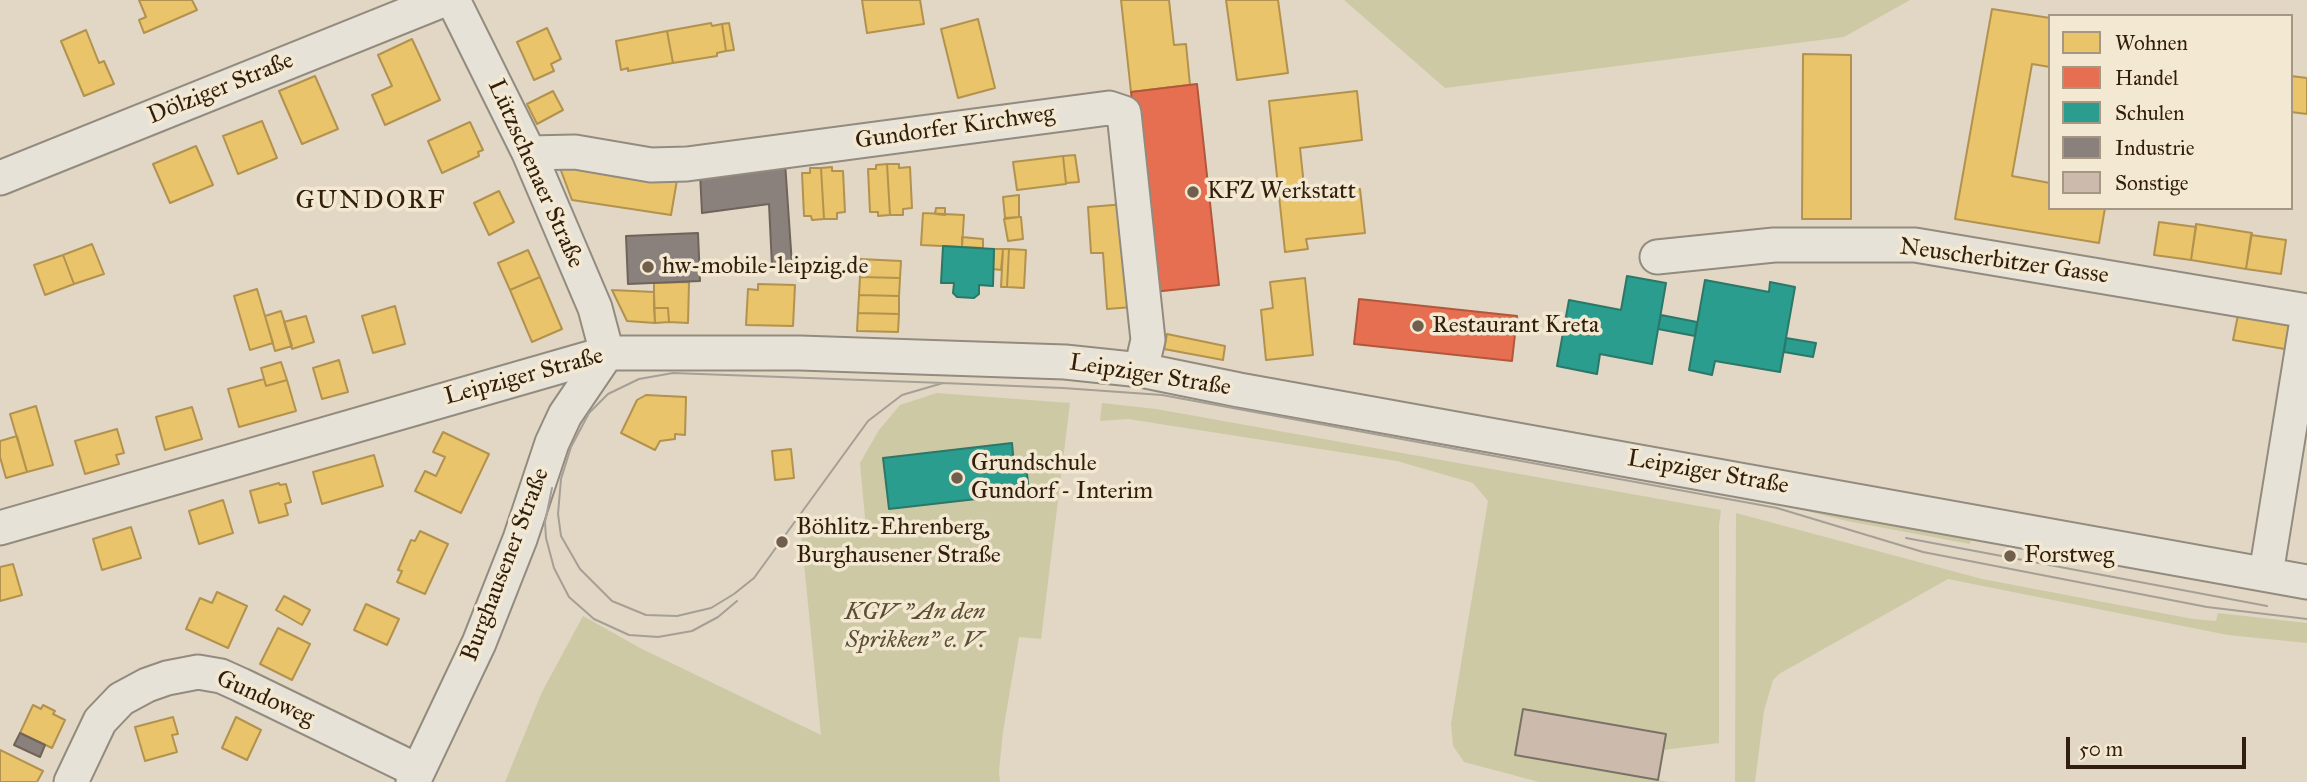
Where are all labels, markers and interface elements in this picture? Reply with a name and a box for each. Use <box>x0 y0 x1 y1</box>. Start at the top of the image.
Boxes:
legend <box>2048 14 2293 210</box>
text: Wohnen <box>2115 30 2188 56</box>
street label: Dölziger Straße <box>144 47 298 131</box>
text: Handel <box>2115 65 2178 91</box>
street label: Lützschenaer Straße <box>480 75 590 273</box>
street label: Gundorfer Kirchweg <box>853 100 1057 156</box>
text: Schulen <box>2115 100 2184 126</box>
text: Industrie <box>2115 135 2195 161</box>
text: Sonstige <box>2115 170 2189 196</box>
place label: KFZ Werkstatt <box>1207 178 1356 206</box>
marker: KFZ Werkstatt <box>1185 184 1201 200</box>
district label: GUNDORF <box>296 186 446 218</box>
street label: Neuscherbitzer Gasse <box>1898 233 2110 291</box>
place label: hw-mobile-leipzig.de <box>662 253 868 281</box>
marker: hw-mobile-leipzig.de <box>640 259 656 275</box>
place label: Restaurant Kreta <box>1432 312 1599 340</box>
marker: Restaurant Kreta <box>1410 318 1426 334</box>
street label: Leipziger Straße <box>441 342 607 412</box>
street label: Leipziger Straße <box>1067 349 1233 403</box>
street label: Leipziger Straße <box>1625 445 1791 501</box>
place label: Grundschule Gundorf - Interim <box>971 450 1153 506</box>
street label: Burghausener Straße <box>456 464 556 666</box>
marker: Grundschule Gundorf - Interim <box>949 470 965 486</box>
place label: Böhlitz-Ehrenberg, Burghausener Straße <box>796 514 1001 570</box>
marker: Böhlitz-Ehrenberg, Burghausener Straße <box>774 534 790 550</box>
place label: Forstweg <box>2024 542 2114 570</box>
marker: Forstweg <box>2002 548 2018 564</box>
park label: KGV "An den Sprikken" e. V. <box>845 599 985 655</box>
street label: Gundoweg <box>212 665 318 733</box>
scale bar <box>2069 722 2249 766</box>
text: 50 m <box>2079 736 2123 762</box>

